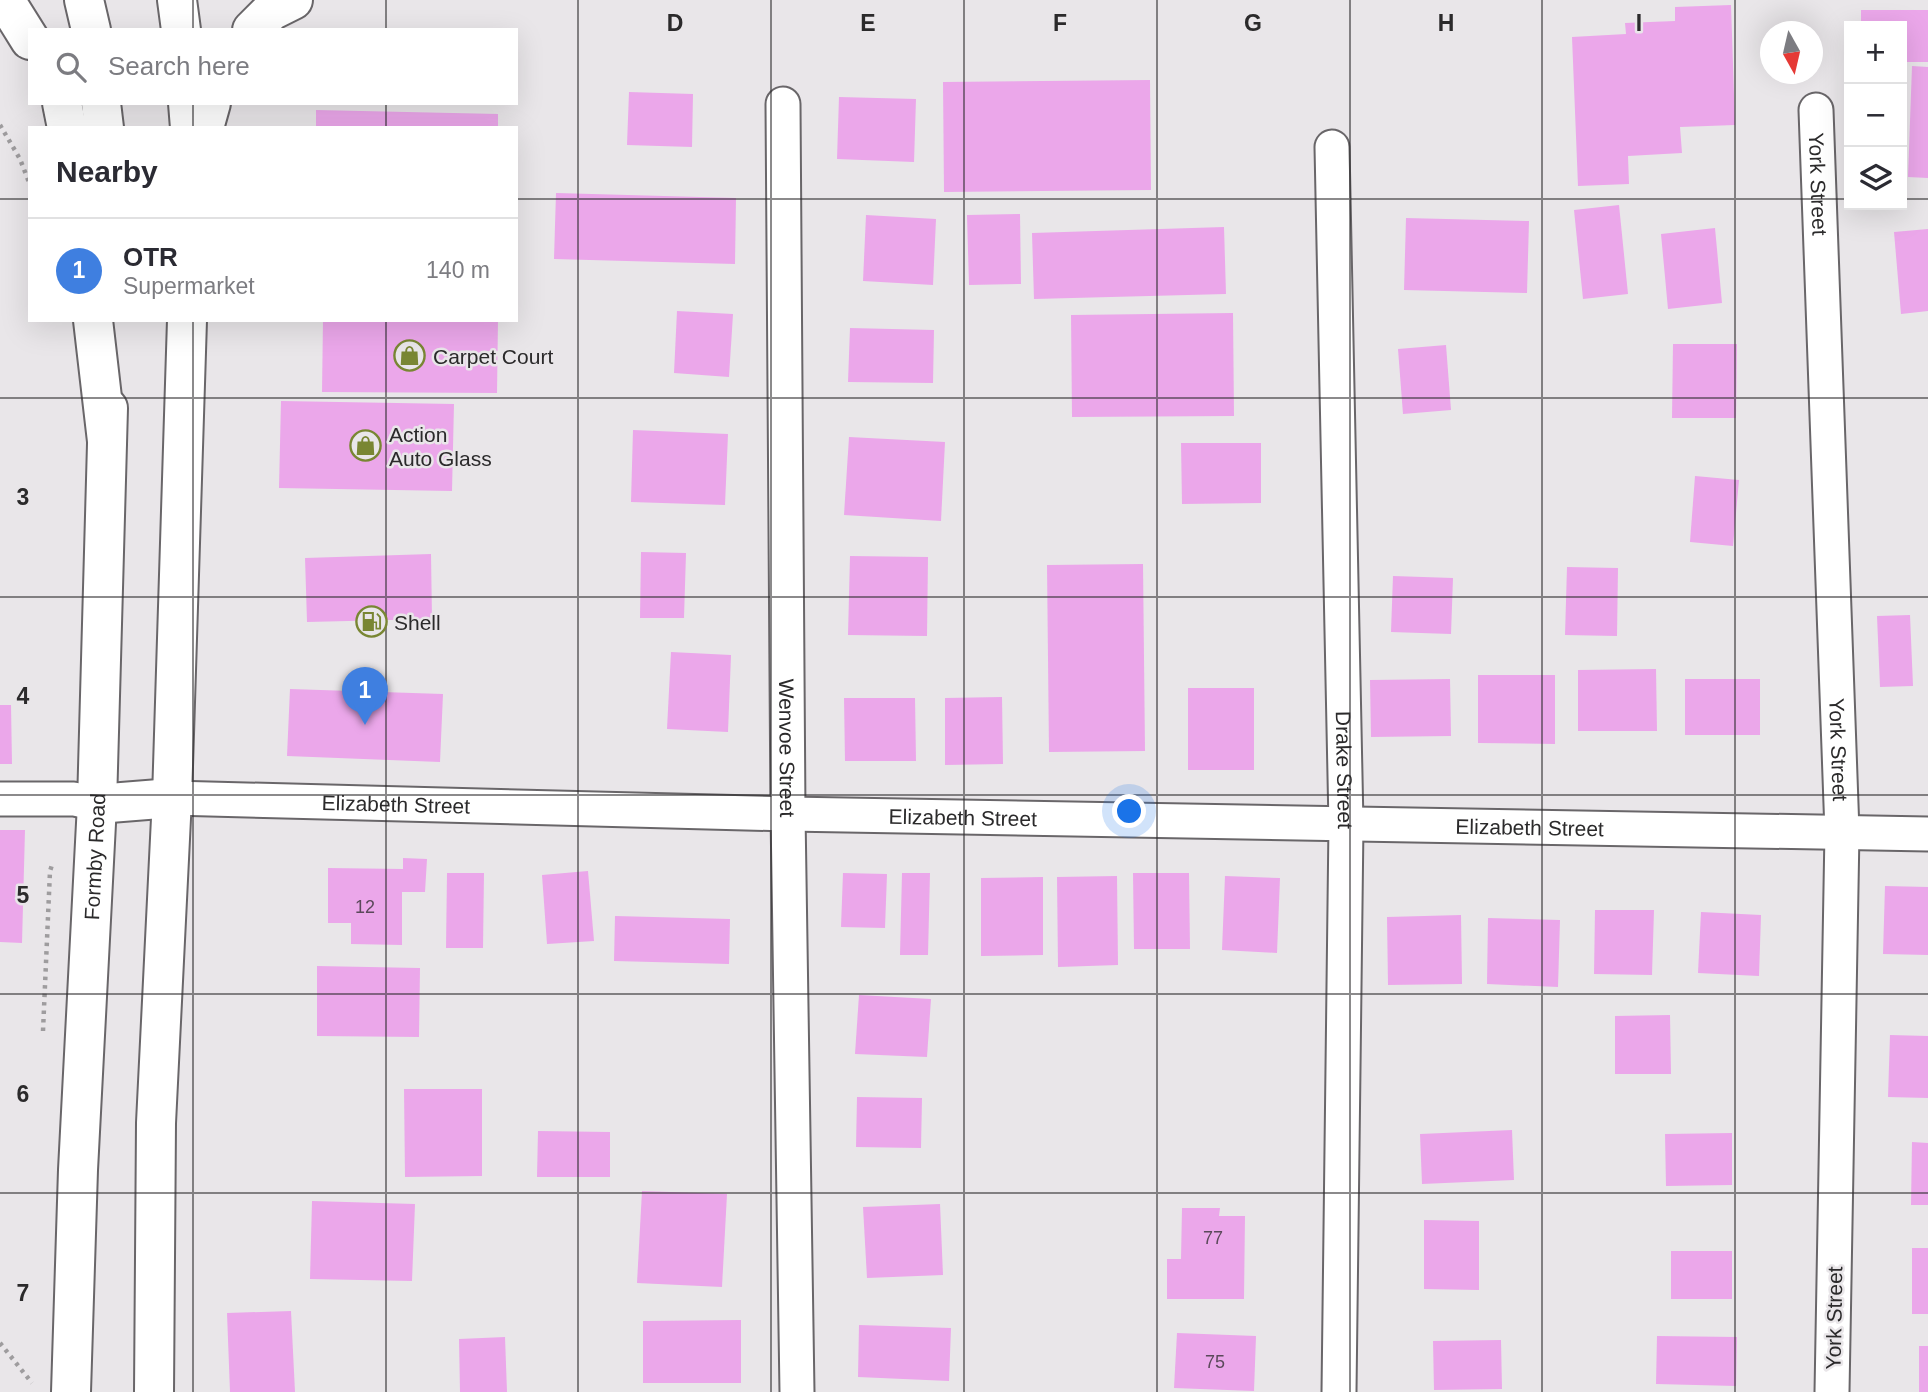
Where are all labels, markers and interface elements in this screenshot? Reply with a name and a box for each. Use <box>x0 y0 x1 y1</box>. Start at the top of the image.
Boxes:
text: D <box>667 10 683 36</box>
text: E <box>860 10 876 36</box>
text: F <box>1053 10 1067 36</box>
text: G <box>1244 10 1262 36</box>
text: H <box>1438 10 1454 36</box>
text: I <box>1636 10 1642 36</box>
north arrow <box>1760 21 1823 84</box>
map controls <box>1844 21 1907 210</box>
button: + <box>1844 21 1907 84</box>
search box <box>28 28 518 105</box>
icon: search <box>52 48 90 86</box>
text: Search here <box>108 51 250 81</box>
button: − <box>1844 84 1907 147</box>
street label: York Street <box>1805 132 1832 236</box>
button: layers <box>1844 147 1907 210</box>
text: Nearby <box>56 155 158 188</box>
text: OTR <box>123 242 178 272</box>
text: 1 <box>73 257 85 283</box>
text: 140 m <box>426 257 490 283</box>
text: Supermarket <box>123 273 255 299</box>
shop icon: Carpet Court <box>393 339 427 373</box>
place label: Carpet Court <box>433 345 553 368</box>
place label: Action Auto Glass <box>389 423 492 470</box>
shop icon: Action Auto Glass <box>349 429 383 463</box>
text: 3 <box>17 484 29 510</box>
fuel station icon: Shell <box>354 605 388 639</box>
place label: Shell <box>394 611 441 634</box>
pin: 1 <box>342 667 388 725</box>
street label: Wenvoe Street <box>776 679 800 818</box>
text: 4 <box>17 683 30 709</box>
street label: York Street <box>1826 698 1852 802</box>
street label: Drake Street <box>1332 711 1358 829</box>
street label: Elizabeth Street <box>321 790 471 817</box>
street label: Formby Road <box>79 793 109 921</box>
your location <box>1112 794 1146 828</box>
street label: Elizabeth Street <box>888 804 1037 830</box>
street label: Elizabeth Street <box>1455 814 1604 840</box>
text: 5 <box>17 882 30 908</box>
house number: 12 <box>355 897 375 917</box>
text: 6 <box>17 1081 29 1107</box>
house number: 77 <box>1203 1228 1223 1248</box>
street label: York Street <box>1822 1266 1846 1370</box>
text: 7 <box>17 1280 29 1306</box>
house number: 75 <box>1205 1352 1225 1372</box>

